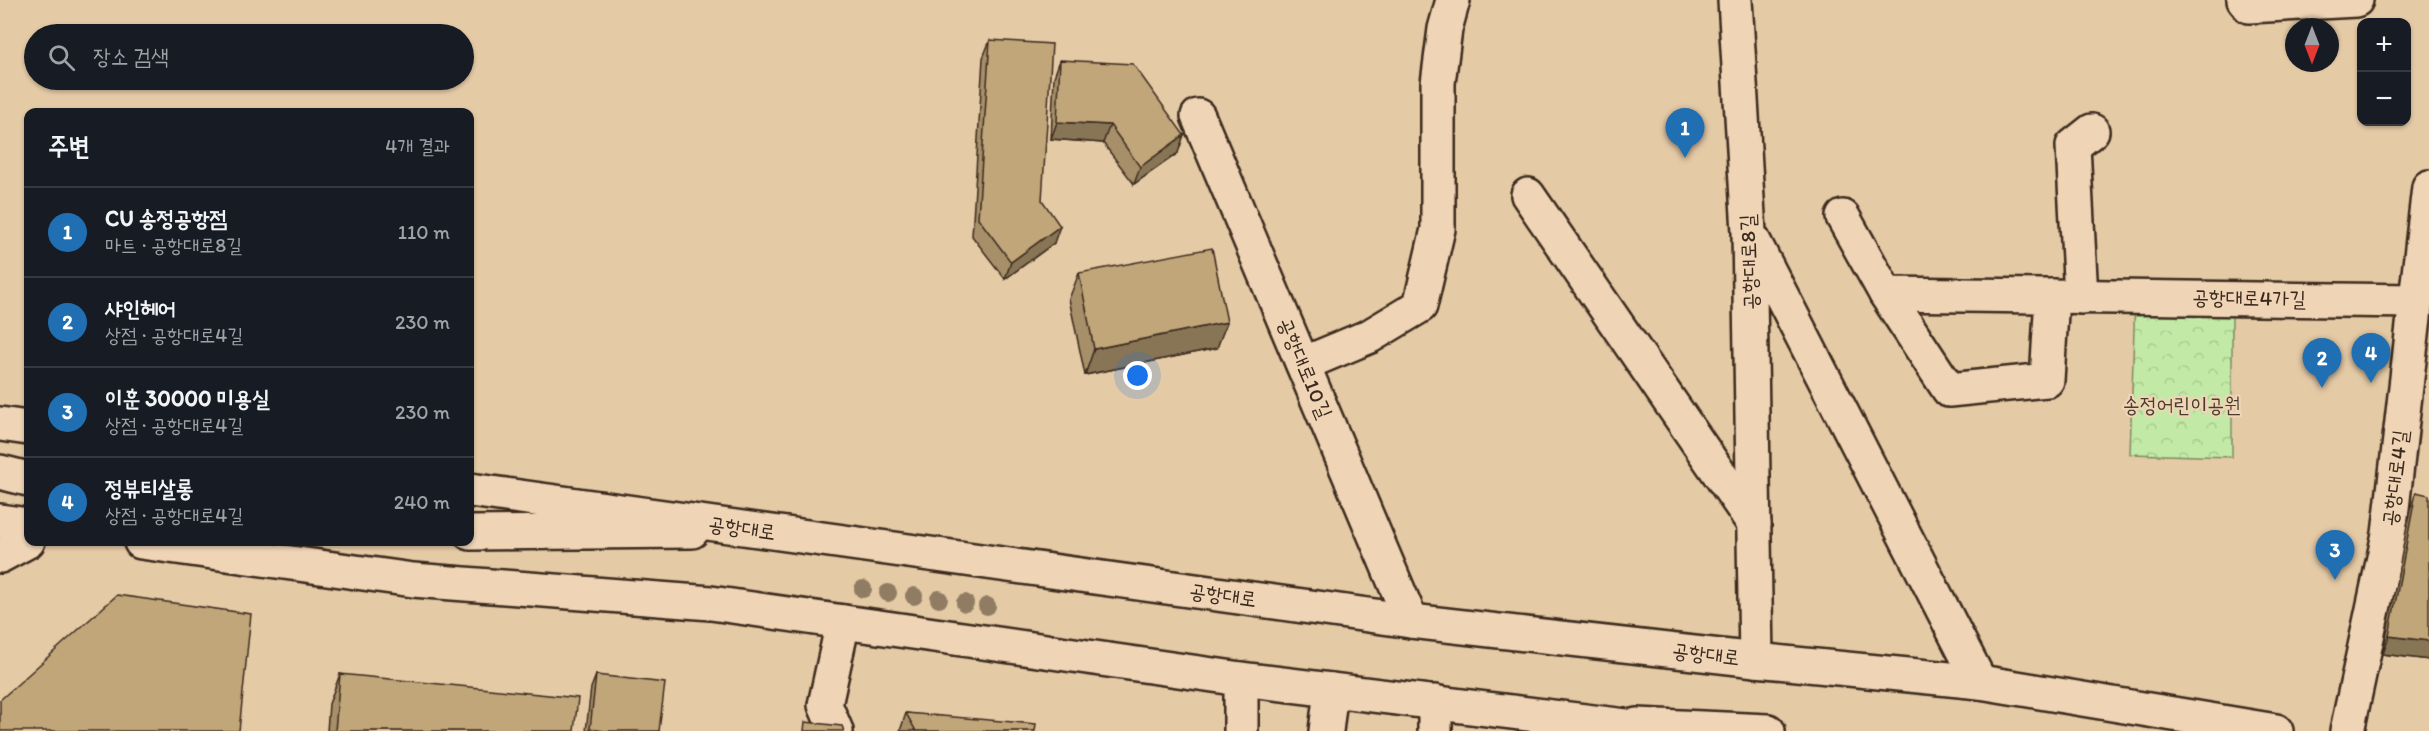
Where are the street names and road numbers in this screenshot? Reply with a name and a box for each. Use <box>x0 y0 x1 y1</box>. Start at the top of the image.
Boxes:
street label: 공항대로8길 <box>1734 214 1763 310</box>
street label: 공항대로4가길 <box>2192 284 2306 311</box>
street label: 공항대로10길 <box>1273 314 1338 422</box>
street label: 공항대로4길 <box>2376 428 2413 528</box>
street label: 공항대로 <box>707 510 777 545</box>
street label: 공항대로 <box>1188 577 1258 612</box>
street label: 공항대로 <box>1671 637 1741 670</box>

